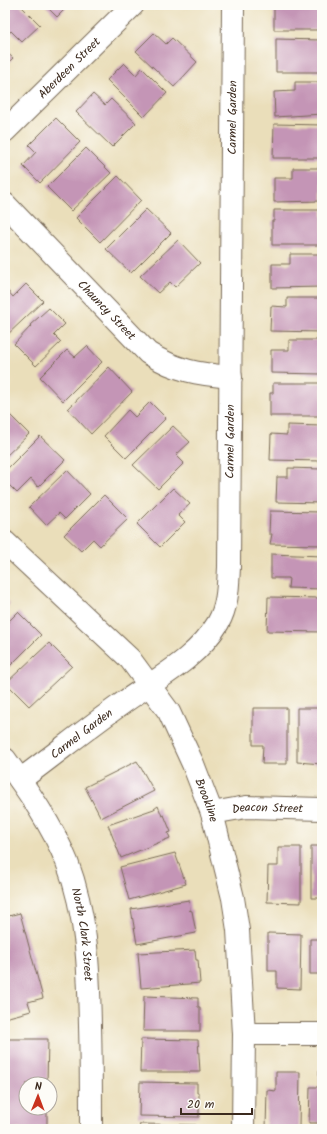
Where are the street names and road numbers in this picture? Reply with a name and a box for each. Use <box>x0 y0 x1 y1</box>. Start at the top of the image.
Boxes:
street label: Aberdeen Street <box>33 32 105 103</box>
street label: Carmel Garden <box>222 80 242 155</box>
street label: Chauncy Street <box>73 275 141 345</box>
street label: Carmel Garden <box>220 404 240 479</box>
street label: Carmel Garden <box>46 704 117 764</box>
street label: Brookline <box>190 775 224 825</box>
street label: Deacon Street <box>230 797 304 819</box>
street label: North Clark Street <box>66 886 98 982</box>

